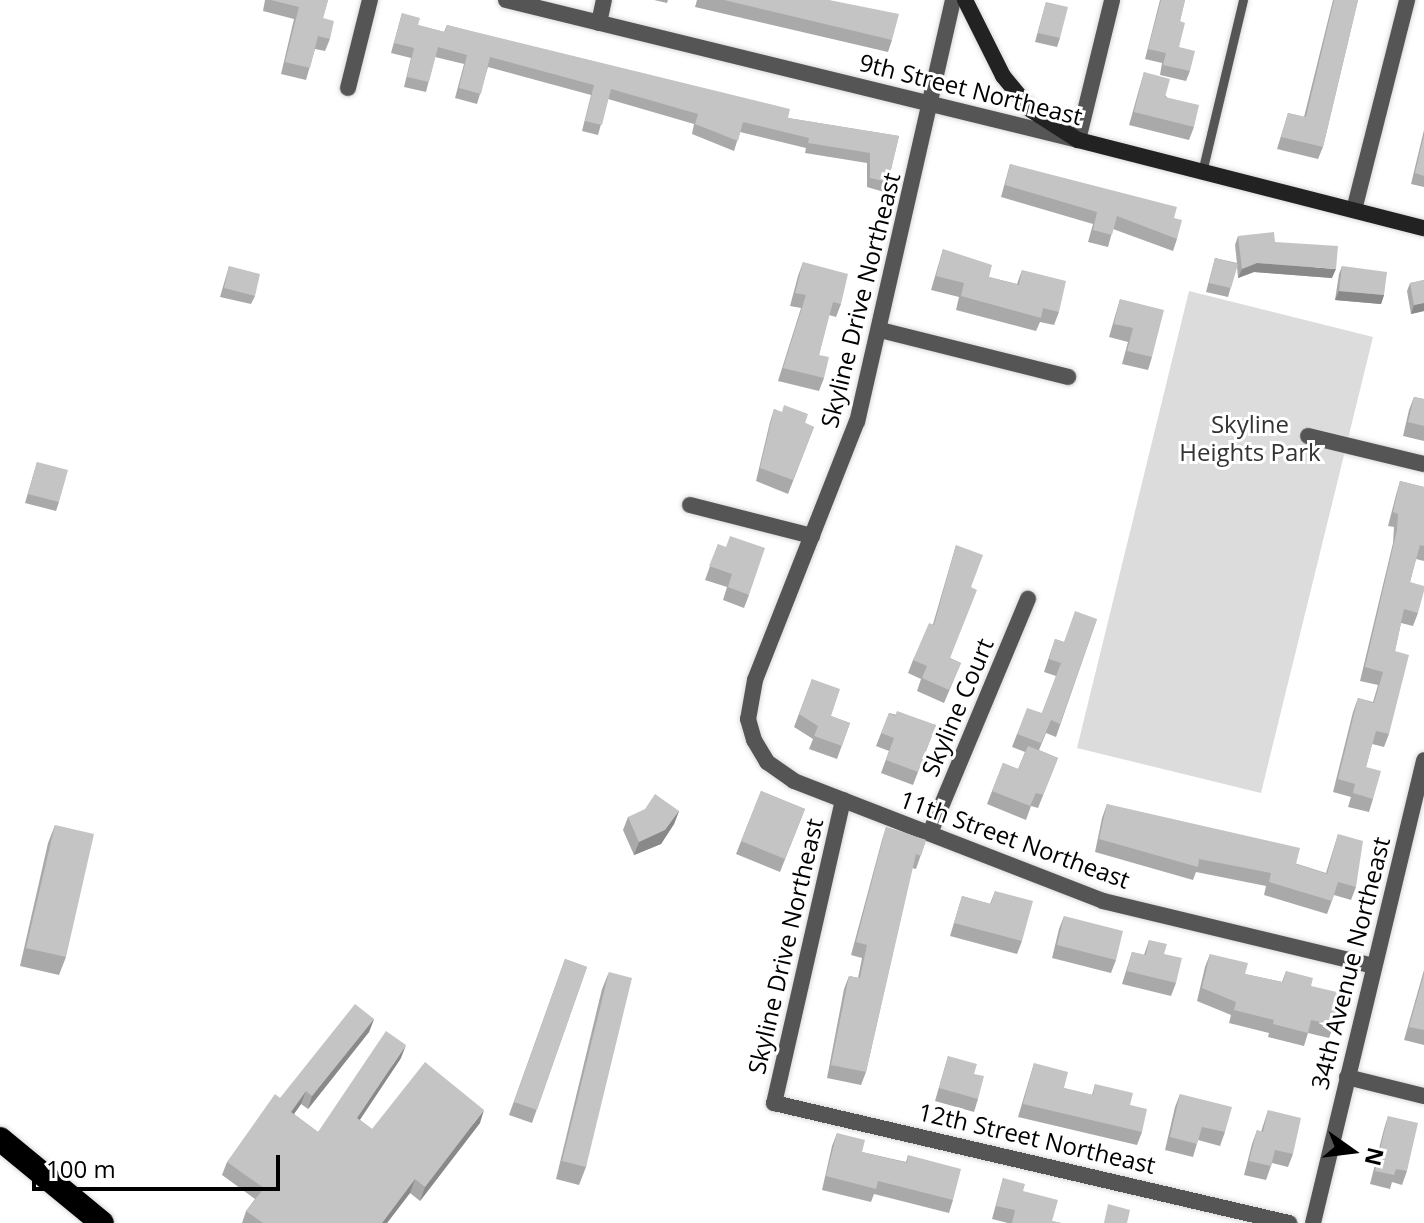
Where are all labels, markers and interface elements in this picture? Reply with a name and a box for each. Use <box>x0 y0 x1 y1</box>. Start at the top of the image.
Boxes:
street label: 9th Street Northeast <box>856 47 1086 131</box>
street label: Skyline Drive Northeast <box>814 170 906 430</box>
park label: Skyline Heights Park <box>1179 410 1321 466</box>
street label: Skyline Court <box>915 634 999 780</box>
street label: 11th Street Northeast <box>896 784 1134 894</box>
street label: Skyline Drive Northeast <box>742 815 828 1077</box>
street label: 34th Avenue Northeast <box>1305 834 1395 1092</box>
street label: 12th Street Northeast <box>916 1097 1158 1179</box>
north arrow <box>1312 1111 1392 1191</box>
scale bar <box>36 1139 284 1189</box>
text: N <box>1359 1144 1392 1169</box>
text: 100 m <box>46 1152 116 1185</box>

